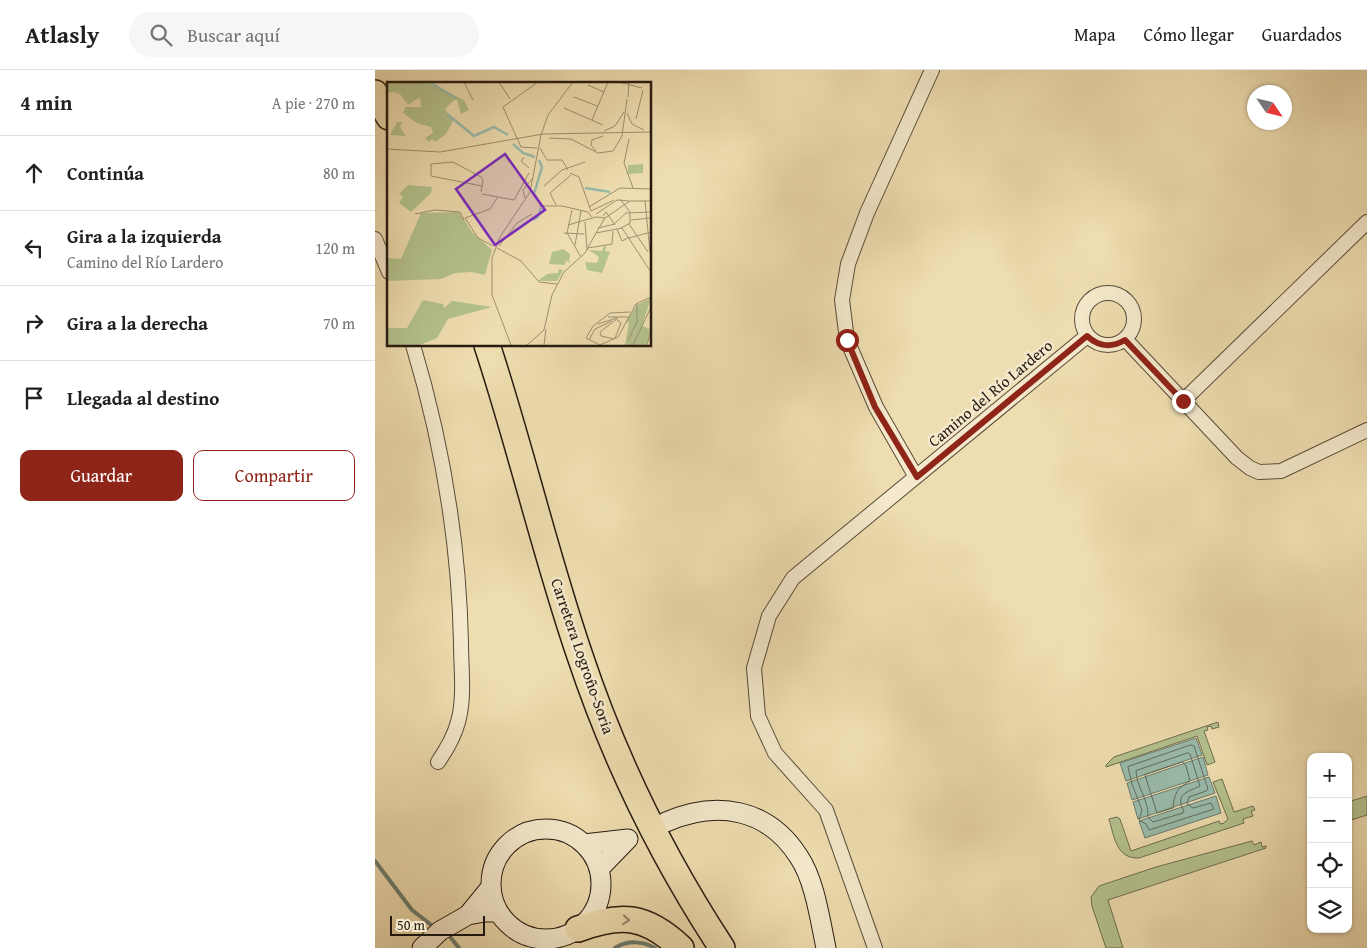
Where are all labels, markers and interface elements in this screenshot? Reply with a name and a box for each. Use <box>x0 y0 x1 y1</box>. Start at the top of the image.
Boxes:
search box <box>129 12 479 57</box>
text: Atlasly <box>25 17 99 52</box>
icon: search <box>147 21 175 49</box>
text: Buscar aquí <box>187 21 280 49</box>
text: Mapa <box>1074 21 1116 48</box>
text: Cómo llegar <box>1144 21 1234 48</box>
text: Guardados <box>1262 21 1342 48</box>
inset map <box>387 82 651 346</box>
north arrow <box>1247 85 1292 130</box>
text: 4 min <box>20 87 72 118</box>
text: A pie · 270 m <box>272 91 355 115</box>
icon: ahead <box>20 159 48 187</box>
text: Continúa <box>67 159 144 187</box>
text: 80 m <box>323 161 355 185</box>
text: Gira a la izquierda <box>67 222 222 250</box>
icon: left <box>20 234 48 262</box>
text: 120 m <box>315 236 355 260</box>
text: Camino del Río Lardero <box>67 250 223 274</box>
icon: right <box>20 309 48 337</box>
text: Gira a la derecha <box>67 309 208 337</box>
text: 70 m <box>323 311 355 335</box>
route start <box>836 329 859 352</box>
street label: Camino del Río Lardero <box>922 334 1058 452</box>
icon: arrive <box>20 384 48 412</box>
text: Llegada al destino <box>67 384 219 412</box>
route end <box>1172 390 1195 413</box>
button: Guardar <box>20 450 183 501</box>
button: Compartir <box>193 450 355 501</box>
street label: Carretera Logroño-Soria <box>545 575 621 737</box>
map controls <box>1307 753 1352 933</box>
button: + <box>1307 753 1352 798</box>
button: − <box>1307 798 1352 843</box>
button: locate <box>1307 843 1352 888</box>
button: layers <box>1307 888 1352 933</box>
scale bar <box>390 913 485 936</box>
one-way arrow <box>622 914 630 925</box>
text: 50 m <box>397 915 425 935</box>

